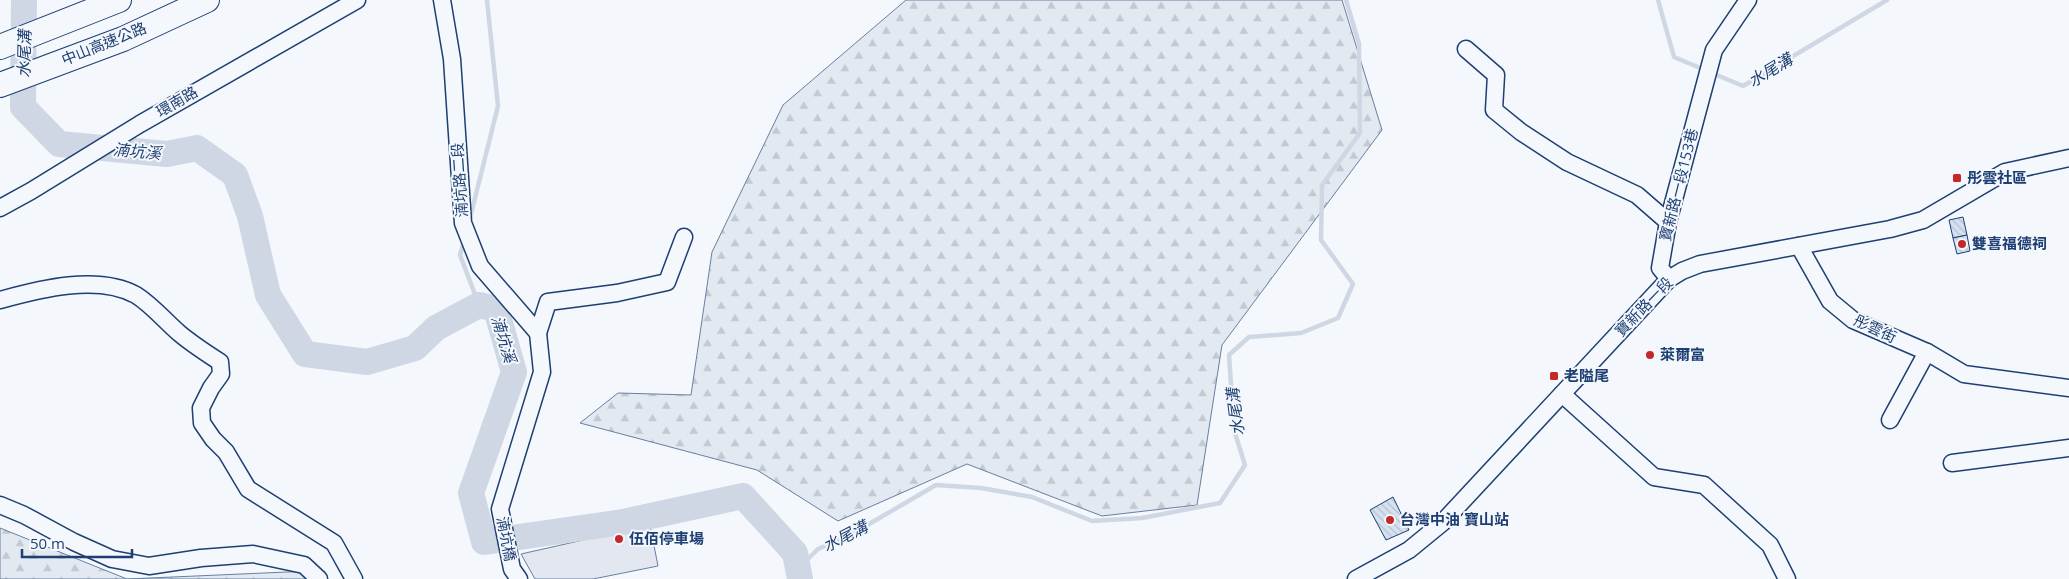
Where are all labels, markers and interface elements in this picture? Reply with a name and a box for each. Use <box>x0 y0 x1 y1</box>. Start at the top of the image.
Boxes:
street label: 中山高速公路 <box>58 17 149 69</box>
water label: 水尾溝 <box>13 28 35 78</box>
water label: 水尾溝 <box>1744 47 1798 92</box>
street label: 環南路 <box>152 81 201 121</box>
street label: 寶新路一段153巷 <box>1654 126 1702 243</box>
water label: 湳坑溪 <box>112 138 164 164</box>
street label: 湳坑路二段 <box>446 142 472 218</box>
place label: 彤雲社區 <box>1967 167 2027 187</box>
marker: 彤雲社區 <box>1951 172 1963 184</box>
place label: 雙喜福德祠 <box>1972 233 2047 253</box>
marker: 雙喜福德祠 <box>1956 238 1968 250</box>
street label: 寶新路一段 <box>1610 272 1677 340</box>
street label: 彤雲街 <box>1851 310 1900 347</box>
water label: 湳坑溪 <box>486 313 522 367</box>
place label: 萊爾富 <box>1660 344 1705 364</box>
marker: 萊爾富 <box>1644 349 1656 361</box>
place label: 老隘尾 <box>1564 365 1609 385</box>
marker: 老隘尾 <box>1548 370 1560 382</box>
water label: 水尾溝 <box>1221 385 1249 437</box>
place label: 台灣中油 寶山站 <box>1400 509 1509 529</box>
water label: 水尾溝 <box>819 514 873 557</box>
marker: 台灣中油 寶山站 <box>1384 514 1396 526</box>
street label: 湳坑橋 <box>493 515 521 563</box>
scale bar <box>22 526 132 558</box>
place label: 伍佰停車場 <box>629 528 704 548</box>
text: 50 m <box>30 533 65 553</box>
marker: 伍佰停車場 <box>613 533 625 545</box>

